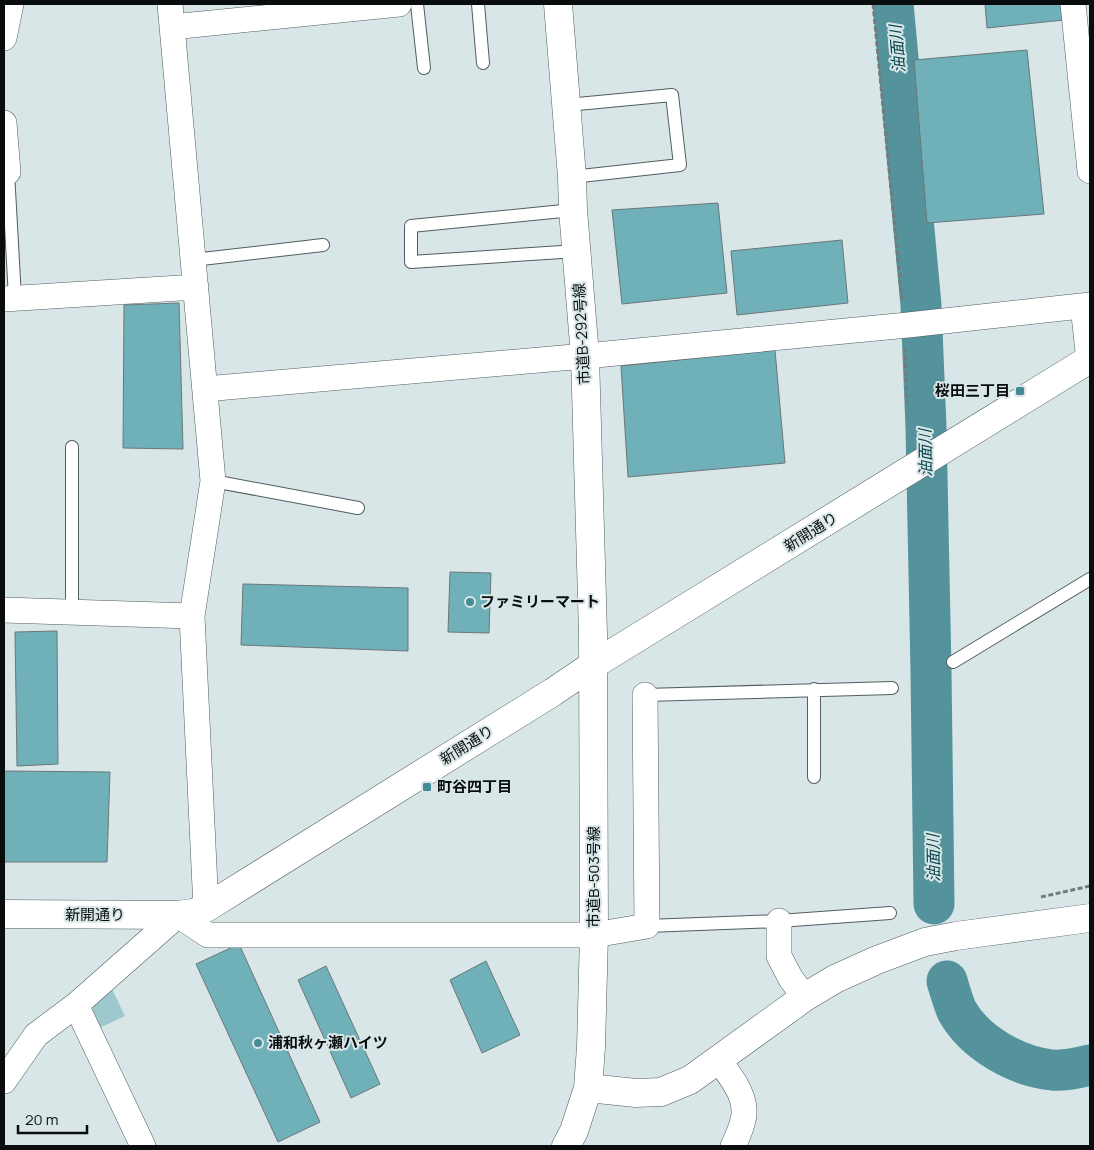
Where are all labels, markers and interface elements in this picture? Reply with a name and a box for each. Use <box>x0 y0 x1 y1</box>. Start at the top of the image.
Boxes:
water label: 油面川 <box>884 22 910 74</box>
street label: 市道B-292号線 <box>568 283 595 385</box>
place label: 桜田三丁目 <box>935 380 1010 401</box>
marker: 桜田三丁目 <box>1014 385 1026 397</box>
water label: 油面川 <box>914 427 936 477</box>
street label: 新開通り <box>780 507 842 556</box>
place label: ファミリーマート <box>480 591 600 612</box>
marker: ファミリーマート <box>464 596 476 608</box>
street label: 新開通り <box>436 720 498 769</box>
place label: 町谷四丁目 <box>437 776 512 797</box>
marker: 町谷四丁目 <box>421 781 433 793</box>
street label: 市道B-503号線 <box>583 826 604 928</box>
water label: 油面川 <box>922 832 944 882</box>
street label: 新開通り <box>65 904 125 925</box>
place label: 浦和秋ヶ瀬ハイツ <box>268 1032 388 1053</box>
marker: 浦和秋ヶ瀬ハイツ <box>252 1037 264 1049</box>
scale bar <box>18 1102 86 1134</box>
text: 20 m <box>25 1109 58 1130</box>

